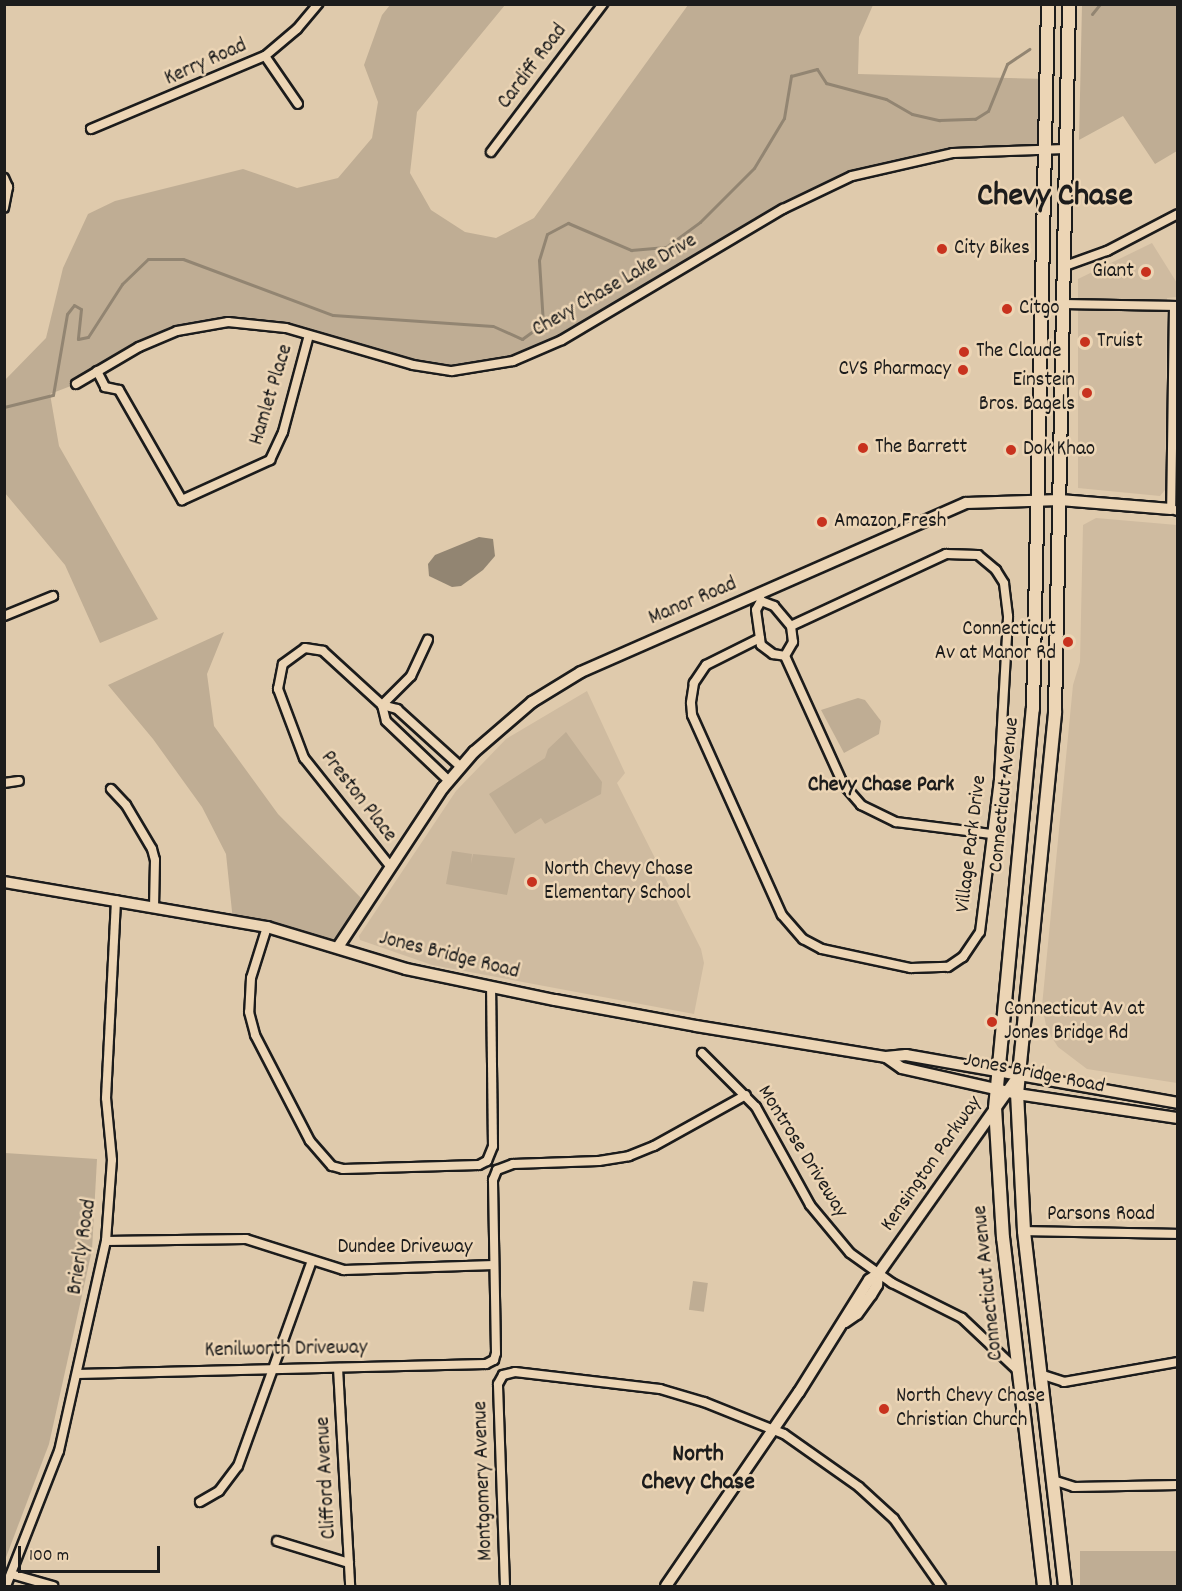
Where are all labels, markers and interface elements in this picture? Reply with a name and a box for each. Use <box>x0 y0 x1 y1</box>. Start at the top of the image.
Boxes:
street label: Cardiff Road <box>493 19 573 115</box>
street label: Kerry Road <box>161 34 251 92</box>
district label: Chevy Chase <box>977 178 1133 218</box>
street label: Chevy Chase Lake Drive <box>528 229 702 343</box>
place label: City Bikes <box>954 236 1030 262</box>
marker: City Bikes <box>935 242 949 256</box>
place label: Giant <box>1092 259 1134 285</box>
marker: Giant <box>1139 265 1153 279</box>
place label: Citgo <box>1019 296 1060 322</box>
marker: Citgo <box>1000 302 1014 316</box>
place label: Truist <box>1097 329 1143 355</box>
marker: Truist <box>1078 335 1092 349</box>
place label: The Claude <box>976 339 1061 365</box>
street label: Hamlet Place <box>245 342 299 448</box>
marker: The Claude <box>957 345 971 359</box>
place label: CVS Pharmacy <box>838 357 951 383</box>
marker: CVS Pharmacy <box>956 363 970 377</box>
place label: Einstein Bros. Bagels <box>979 368 1075 418</box>
marker: Einstein Bros. Bagels <box>1080 386 1094 400</box>
place label: The Barrett <box>875 435 967 461</box>
place label: Dok Khao <box>1023 437 1095 463</box>
marker: The Barrett <box>856 441 870 455</box>
marker: Dok Khao <box>1004 443 1018 457</box>
place label: Amazon Fresh <box>834 509 946 535</box>
marker: Amazon Fresh <box>815 515 829 529</box>
street label: Manor Road <box>645 572 741 632</box>
place label: Connecticut Av at Manor Rd <box>935 617 1056 667</box>
marker: Connecticut Av at Manor Rd <box>1061 635 1075 649</box>
street label: Connecticut Avenue <box>984 716 1026 874</box>
street label: Preston Place <box>314 746 402 848</box>
district label: Chevy Chase Park <box>808 773 954 799</box>
street label: Village Park Drive <box>951 774 993 914</box>
place label: North Chevy Chase Elementary School <box>544 857 693 907</box>
marker: North Chevy Chase Elementary School <box>525 875 539 889</box>
street label: Jones Bridge Road <box>376 926 522 986</box>
place label: Connecticut Av at Jones Bridge Rd <box>1004 997 1145 1047</box>
marker: Connecticut Av at Jones Bridge Rd <box>985 1015 999 1029</box>
street label: Jones Bridge Road <box>961 1048 1107 1100</box>
street label: Montrose Driveway <box>751 1081 853 1223</box>
street label: Kensington Parkway <box>876 1091 988 1237</box>
street label: Brierly Road <box>63 1198 103 1296</box>
street label: Parsons Road <box>1047 1202 1155 1228</box>
street label: Connecticut Avenue <box>968 1204 1010 1362</box>
street label: Dundee Driveway <box>337 1235 473 1261</box>
street label: Kenilworth Driveway <box>204 1336 368 1364</box>
place label: North Chevy Chase Christian Church <box>896 1384 1045 1434</box>
street label: Montgomery Avenue <box>469 1401 499 1561</box>
marker: North Chevy Chase Christian Church <box>877 1402 891 1416</box>
street label: Clifford Avenue <box>311 1416 343 1540</box>
district label: North Chevy Chase <box>641 1442 755 1498</box>
scale bar <box>21 1534 164 1572</box>
text: 100 m <box>29 1544 69 1569</box>

